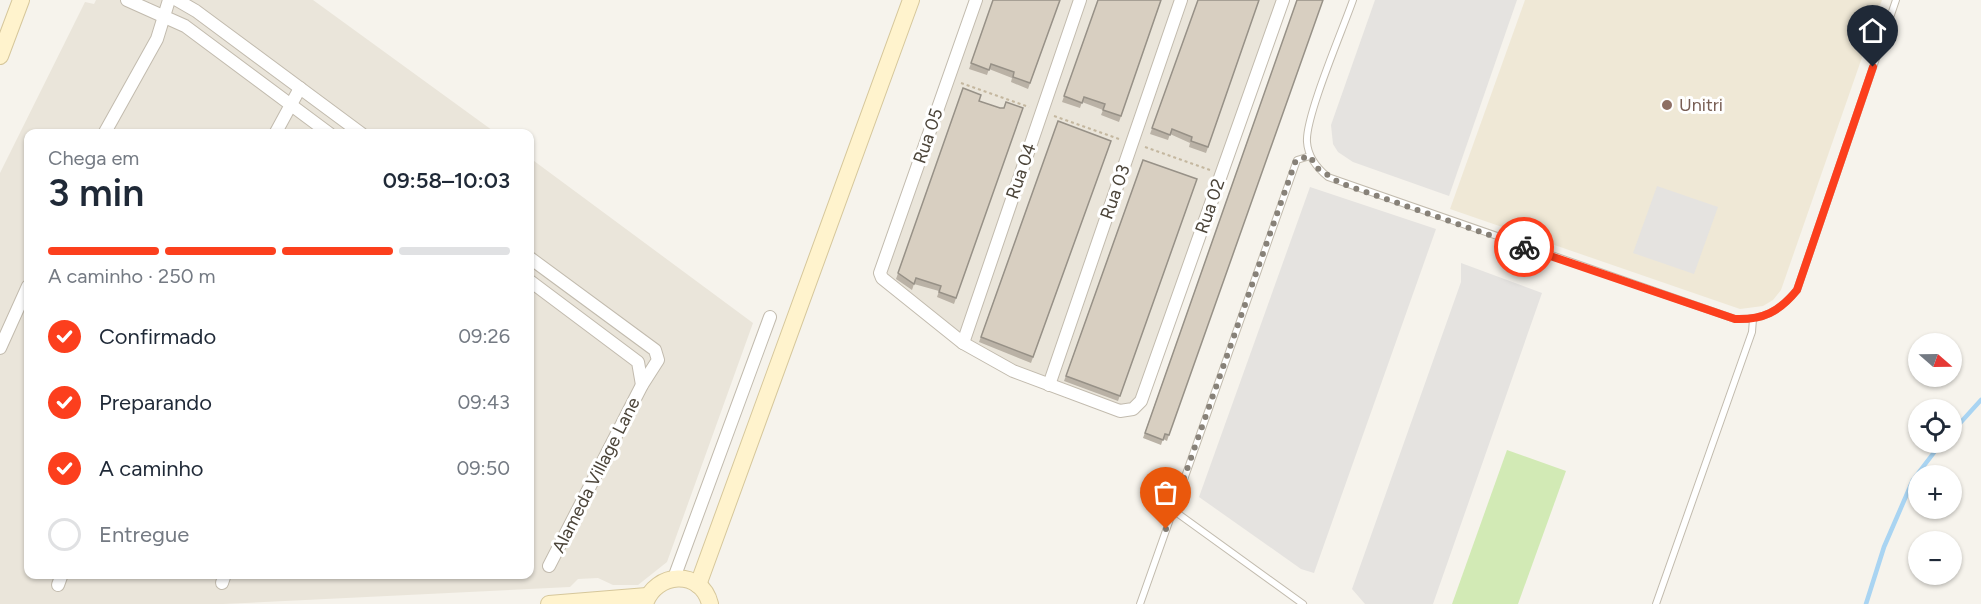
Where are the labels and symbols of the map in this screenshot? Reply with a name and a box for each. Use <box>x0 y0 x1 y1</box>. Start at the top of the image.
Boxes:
pin <box>1847 5 1898 67</box>
place label: Unitri <box>1679 94 1723 116</box>
marker: Unitri <box>1660 98 1674 112</box>
street label: Rua 05 <box>908 106 948 166</box>
street label: Rua 04 <box>1001 140 1041 202</box>
street label: Rua 03 <box>1095 162 1135 222</box>
street label: Rua 02 <box>1190 176 1230 236</box>
courier <box>1494 217 1554 277</box>
north arrow <box>1908 333 1962 387</box>
street label: Alameda Village Lane <box>547 393 645 556</box>
pin <box>1140 467 1191 529</box>

